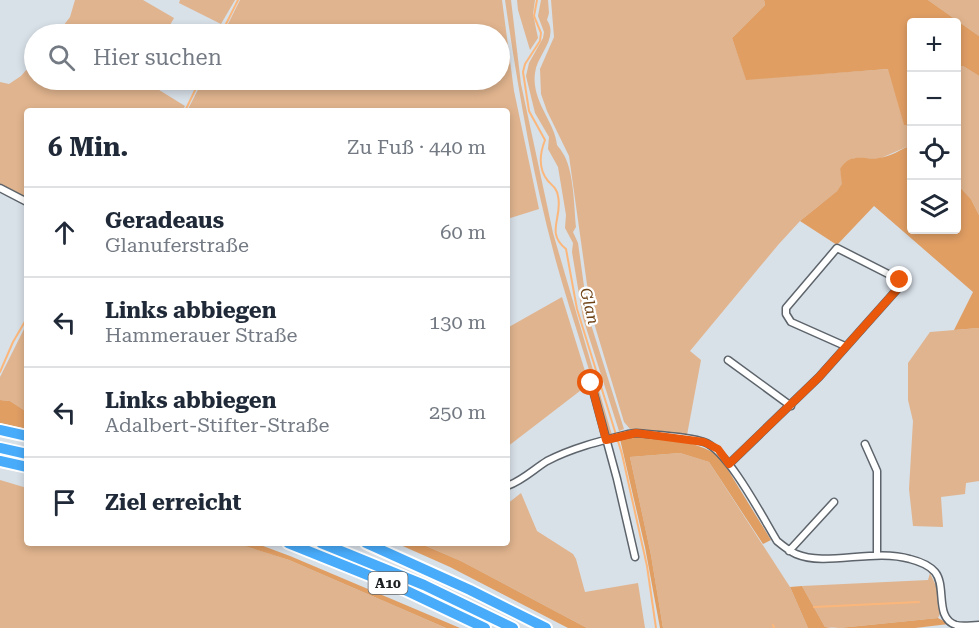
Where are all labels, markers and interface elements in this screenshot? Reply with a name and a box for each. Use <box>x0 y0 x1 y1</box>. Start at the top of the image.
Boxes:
map controls <box>907 18 961 234</box>
button: + <box>907 18 961 72</box>
search box <box>24 24 510 90</box>
icon: search <box>45 41 78 74</box>
text: Hier suchen <box>93 45 222 70</box>
button: − <box>907 72 961 126</box>
button: locate <box>907 126 961 180</box>
text: 6 Min. <box>48 132 129 162</box>
text: Zu Fuß · 440 m <box>347 135 486 159</box>
button: layers <box>907 180 961 234</box>
text: Geradeaus <box>105 208 224 233</box>
icon: ahead <box>48 216 81 249</box>
text: 60 m <box>440 220 486 244</box>
text: Glanuferstraße <box>105 233 249 257</box>
route end <box>886 266 912 292</box>
water label: Glan <box>576 286 603 326</box>
text: Links abbiegen <box>105 298 276 323</box>
icon: left <box>48 306 81 339</box>
text: 130 m <box>429 310 486 334</box>
text: Hammerauer Straße <box>105 323 297 347</box>
route start <box>577 369 603 395</box>
text: Links abbiegen <box>105 388 276 413</box>
icon: left <box>48 396 81 429</box>
text: 250 m <box>429 400 486 424</box>
text: Adalbert-Stifter-Straße <box>105 413 330 437</box>
icon: arrive <box>48 486 81 519</box>
text: Ziel erreicht <box>105 490 241 515</box>
road number: A10 <box>368 572 408 594</box>

